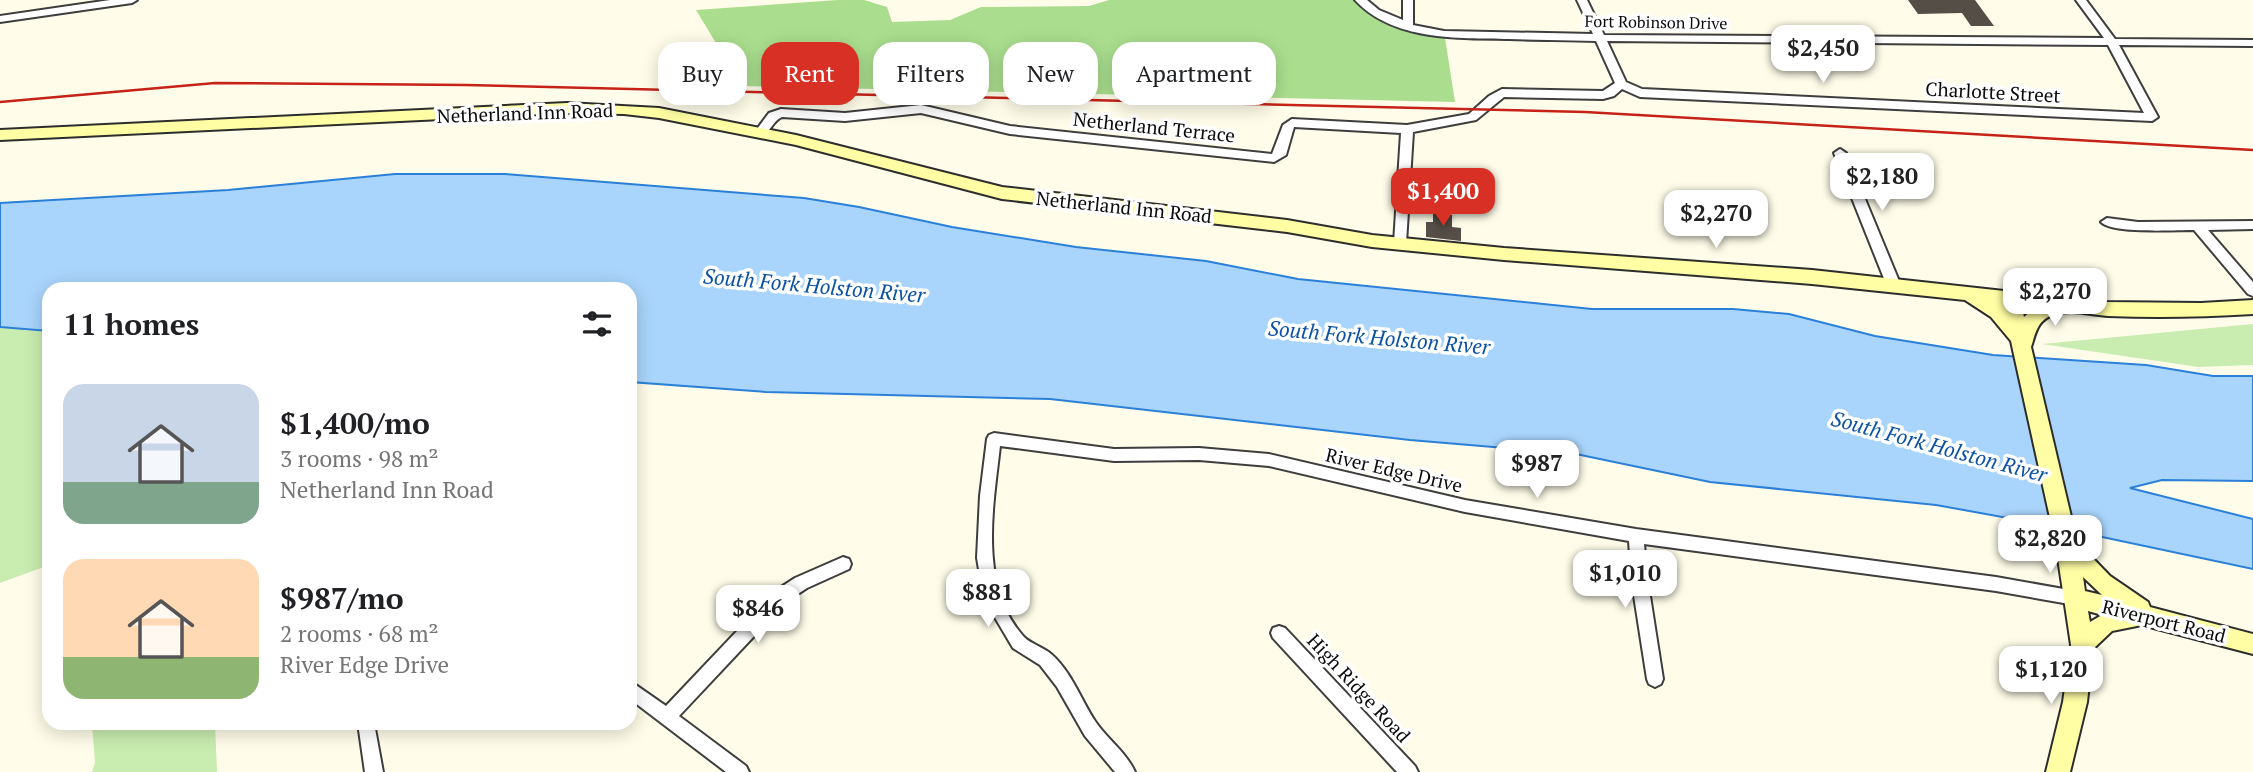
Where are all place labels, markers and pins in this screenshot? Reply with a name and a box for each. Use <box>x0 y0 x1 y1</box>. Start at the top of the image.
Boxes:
pin: $2,450 <box>1766 25 1880 85</box>
pin: $2,180 <box>1825 154 1939 213</box>
pin: $1,400 <box>1386 168 1500 228</box>
pin: $2,270 <box>1659 190 1773 250</box>
pin: $2,270 <box>1998 268 2112 328</box>
pin: $987 <box>1496 440 1578 500</box>
pin: $2,820 <box>1993 516 2107 575</box>
pin: $1,010 <box>1568 550 1682 610</box>
pin: $881 <box>947 570 1029 629</box>
pin: $846 <box>717 586 799 645</box>
pin: $1,120 <box>1994 646 2108 706</box>

